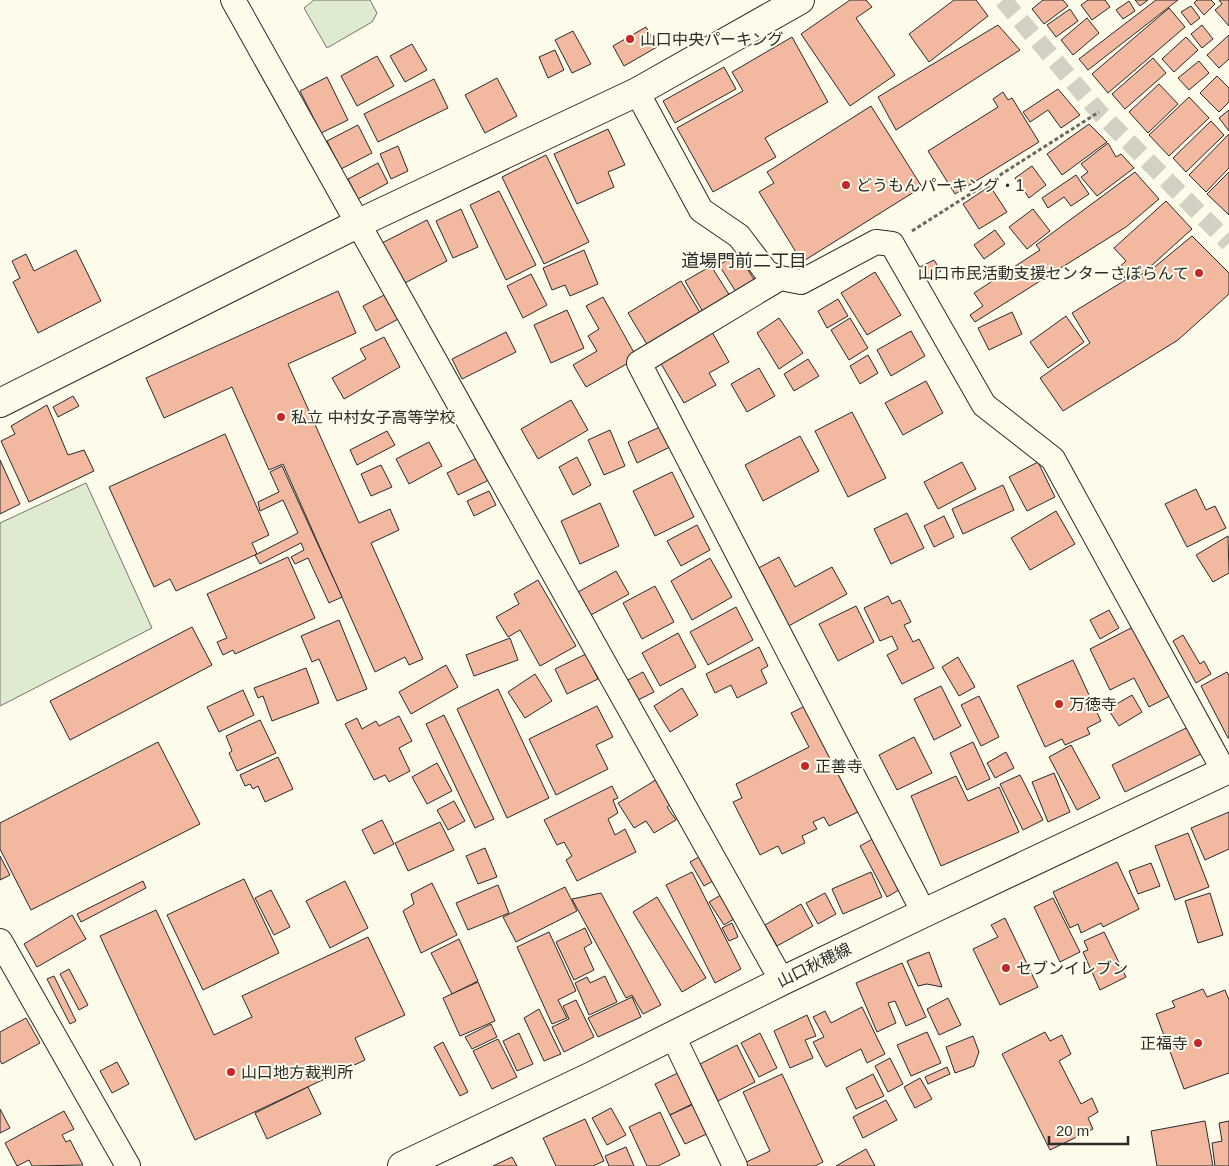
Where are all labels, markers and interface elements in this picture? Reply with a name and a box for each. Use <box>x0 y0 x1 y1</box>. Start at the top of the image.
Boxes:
place label: 山口中央パーキング <box>640 31 784 48</box>
marker: 山口中央パーキング <box>624 33 636 45</box>
place label: どうもんパーキング・1 <box>856 177 1025 194</box>
marker: どうもんパーキング・1 <box>840 179 852 191</box>
district label: 道場門前二丁目 <box>681 251 807 271</box>
place label: 山口市民活動支援センターさぽらんて <box>918 265 1189 282</box>
marker: 山口市民活動支援センターさぽらんて <box>1193 267 1205 279</box>
place label: 私立 中村女子高等学校 <box>291 409 455 426</box>
marker: 私立 中村女子高等学校 <box>275 411 287 423</box>
place label: 万徳寺 <box>1069 696 1117 713</box>
marker: 万徳寺 <box>1053 698 1065 710</box>
place label: 正善寺 <box>815 758 863 775</box>
marker: 正善寺 <box>799 760 811 772</box>
street label: 山口秋穂線 <box>774 940 854 990</box>
place label: セブンイレブン <box>1016 960 1128 977</box>
marker: セブンイレブン <box>1000 962 1012 974</box>
place label: 正福寺 <box>1140 1035 1188 1052</box>
marker: 正福寺 <box>1192 1037 1204 1049</box>
place label: 山口地方裁判所 <box>241 1064 353 1081</box>
marker: 山口地方裁判所 <box>225 1066 237 1078</box>
scale bar <box>1049 1114 1128 1146</box>
text: 20 m <box>1056 1122 1089 1139</box>

